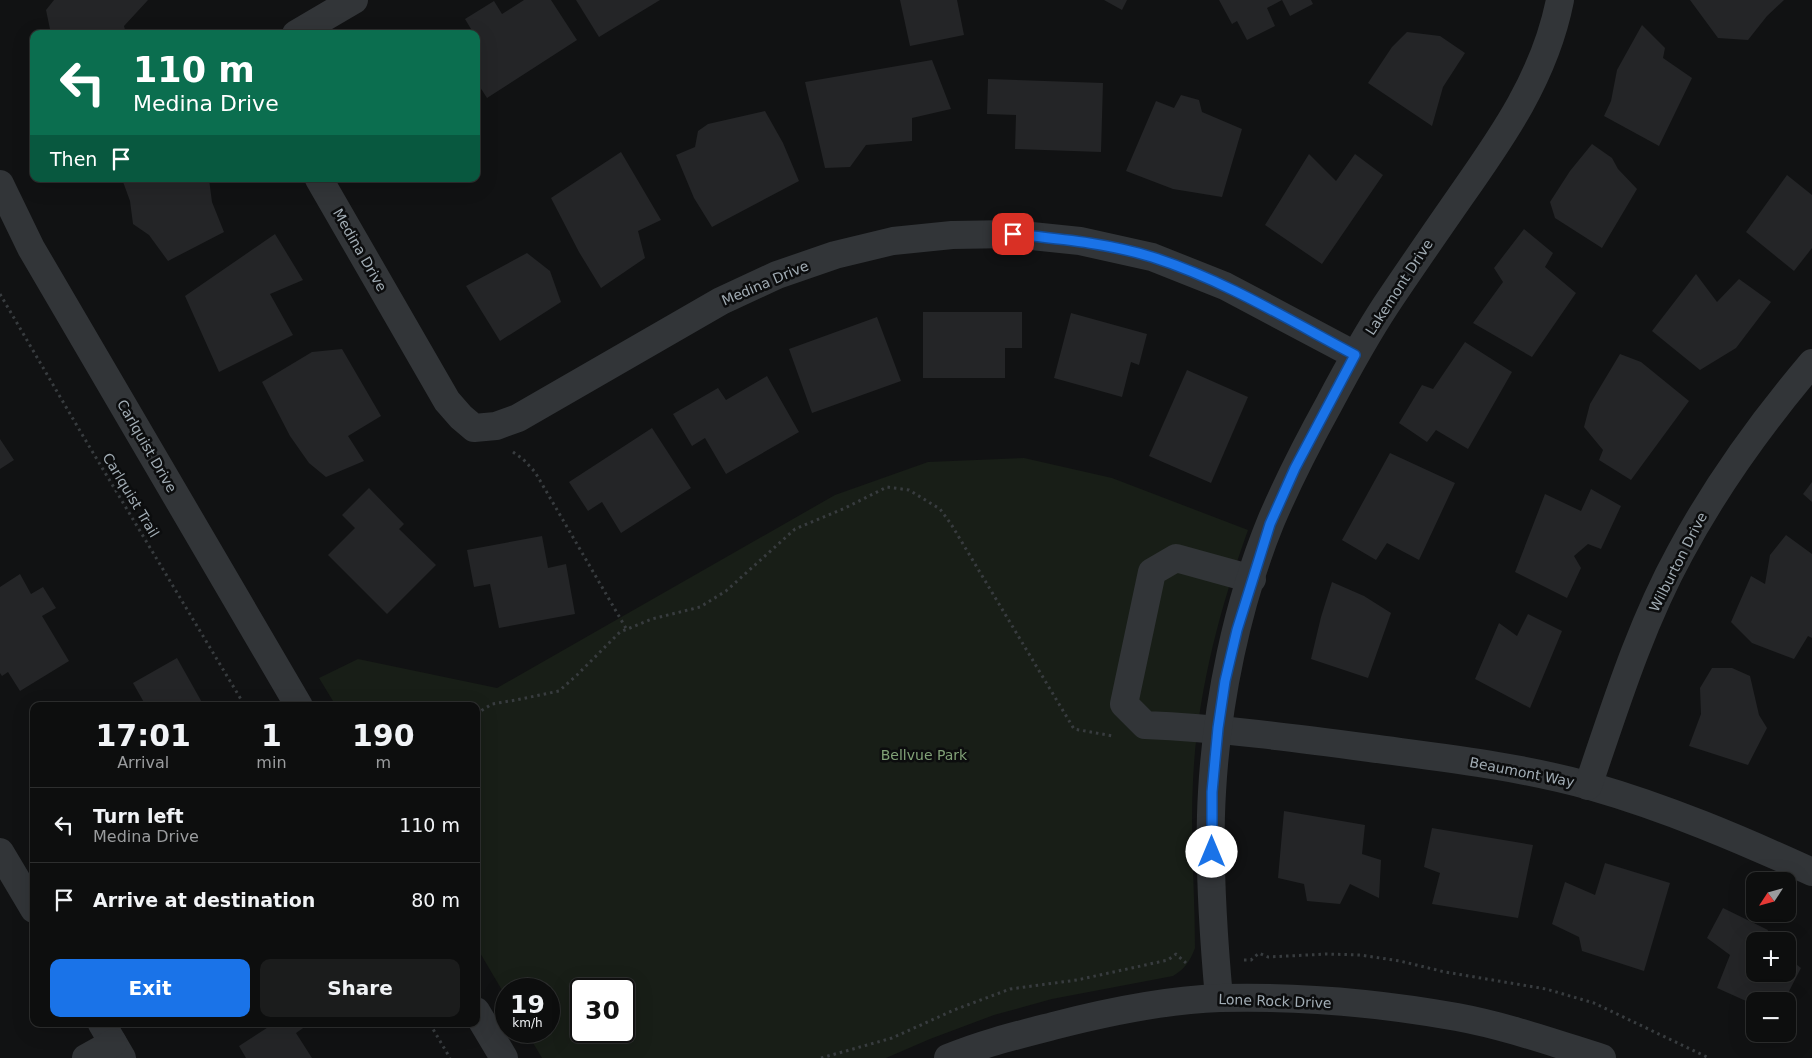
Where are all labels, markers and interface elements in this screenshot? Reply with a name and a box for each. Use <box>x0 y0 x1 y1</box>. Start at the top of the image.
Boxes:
icon: left <box>50 50 115 115</box>
text: 110 m <box>133 50 255 90</box>
text: Medina Drive <box>133 91 279 116</box>
icon: arrive <box>107 145 135 173</box>
text: Then <box>50 148 97 170</box>
street label: Medina Drive <box>330 206 390 294</box>
pin <box>992 213 1034 255</box>
icon: arrive <box>999 220 1027 248</box>
street label: Lakemont Drive <box>1362 236 1436 338</box>
street label: Medina Drive <box>719 258 811 308</box>
street label: Carlquist Drive <box>114 397 180 495</box>
street label: Carlquist Trail <box>100 450 162 540</box>
street label: Wilburton Drive <box>1646 510 1710 614</box>
text: 17:01 <box>95 718 191 753</box>
text: 1 <box>261 718 282 753</box>
text: 190 <box>352 718 415 753</box>
park label: Bellvue Park <box>881 747 968 763</box>
text: Arrival <box>117 753 169 772</box>
text: min <box>256 753 287 772</box>
text: m <box>375 753 391 772</box>
street label: Beaumont Way <box>1468 754 1576 790</box>
text: Turn left <box>93 805 184 827</box>
icon: left <box>50 811 78 839</box>
text: 110 m <box>399 814 460 836</box>
position arrow <box>1185 825 1237 877</box>
text: Medina Drive <box>93 827 199 846</box>
north arrow <box>1746 872 1796 922</box>
map controls <box>1746 872 1796 1042</box>
icon: arrive <box>50 886 78 914</box>
text: Arrive at destination <box>93 889 315 911</box>
text: 80 m <box>411 889 460 911</box>
button: + <box>1746 932 1796 982</box>
button: Exit <box>50 959 250 1017</box>
button: Share <box>260 959 460 1017</box>
speed limit sign: 30 <box>570 978 635 1043</box>
text: 19 <box>510 990 545 1019</box>
street label: Lone Rock Drive <box>1218 991 1332 1011</box>
button: − <box>1746 992 1796 1042</box>
text: km/h <box>512 1016 543 1030</box>

